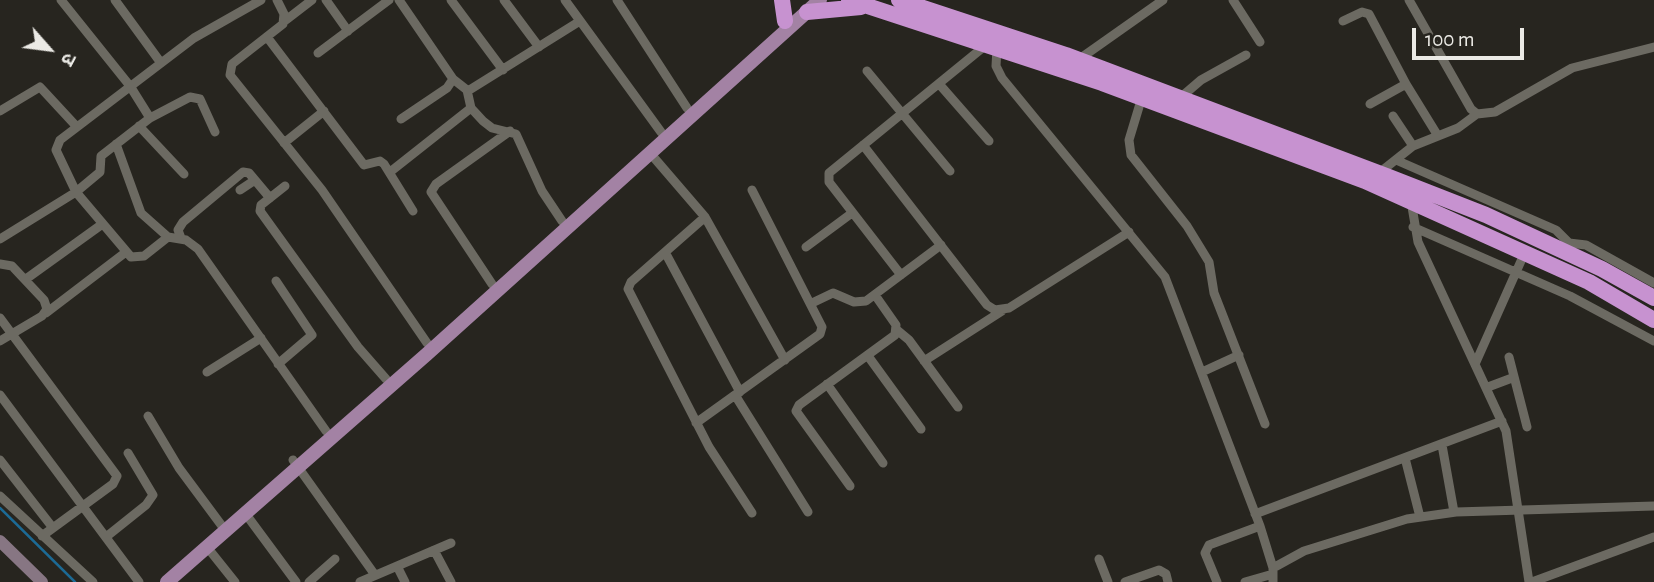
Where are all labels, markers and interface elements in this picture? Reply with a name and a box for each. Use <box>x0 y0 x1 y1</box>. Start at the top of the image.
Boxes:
north arrow <box>14 14 84 84</box>
scale bar <box>1416 14 1528 58</box>
text: 100 m <box>1425 29 1475 50</box>
text: उ <box>57 50 79 68</box>

